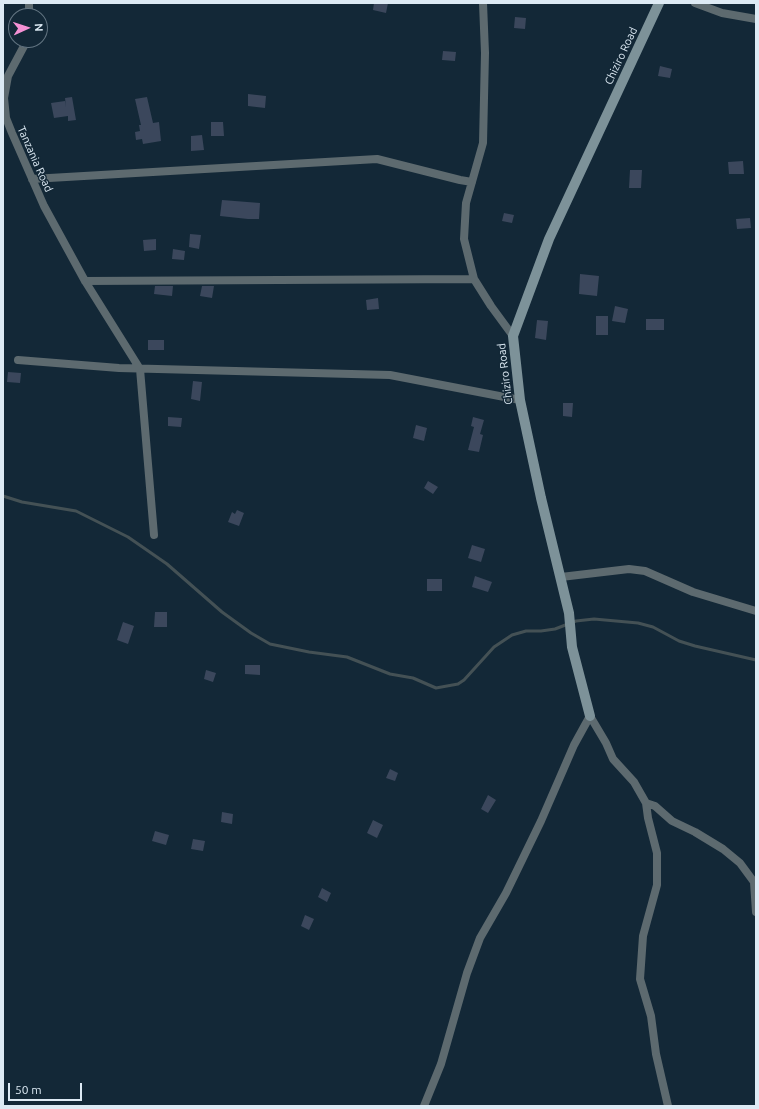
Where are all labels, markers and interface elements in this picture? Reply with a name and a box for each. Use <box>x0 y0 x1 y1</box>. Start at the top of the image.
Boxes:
north arrow <box>8 8 48 48</box>
text: N <box>33 23 45 32</box>
street label: Chiziro Road <box>602 25 640 87</box>
street label: Tanzania Road <box>15 124 55 194</box>
street label: Chiziro Road <box>495 342 515 406</box>
scale bar <box>10 1075 84 1101</box>
text: 50 m <box>15 1083 42 1096</box>

